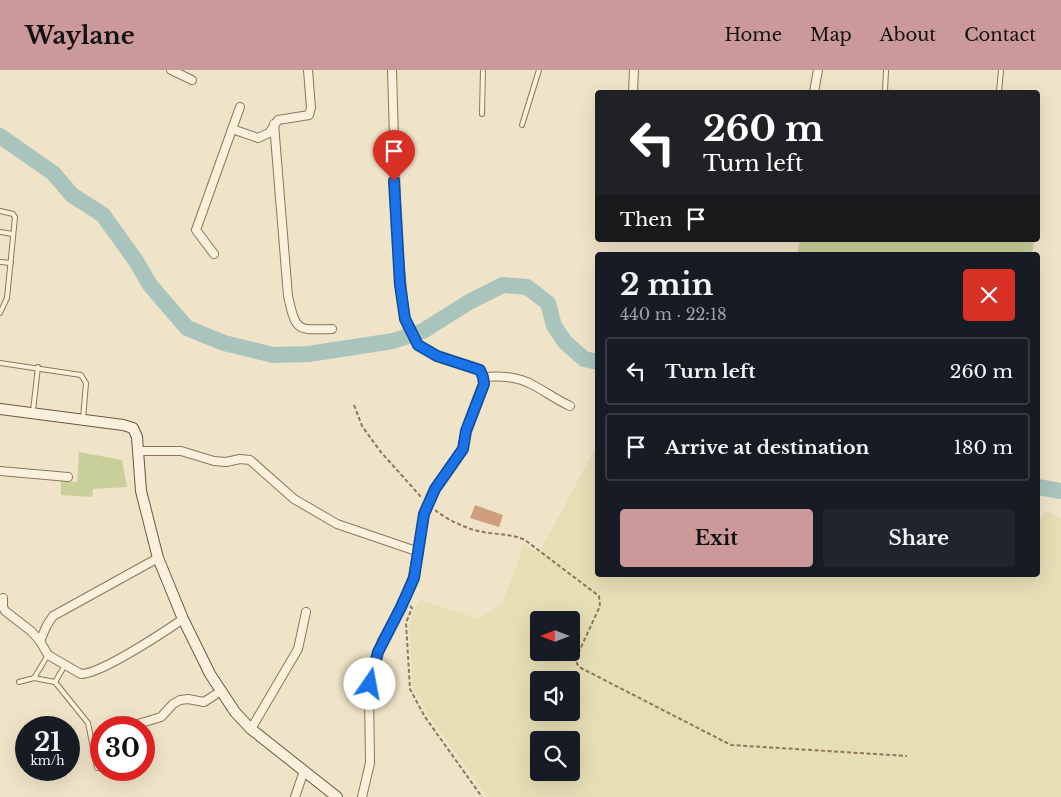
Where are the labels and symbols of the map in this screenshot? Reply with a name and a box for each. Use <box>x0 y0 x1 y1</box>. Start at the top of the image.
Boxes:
pin <box>373 130 415 181</box>
north arrow <box>530 611 580 661</box>
position arrow <box>343 657 395 709</box>
speed limit sign: 30 <box>90 716 155 781</box>

